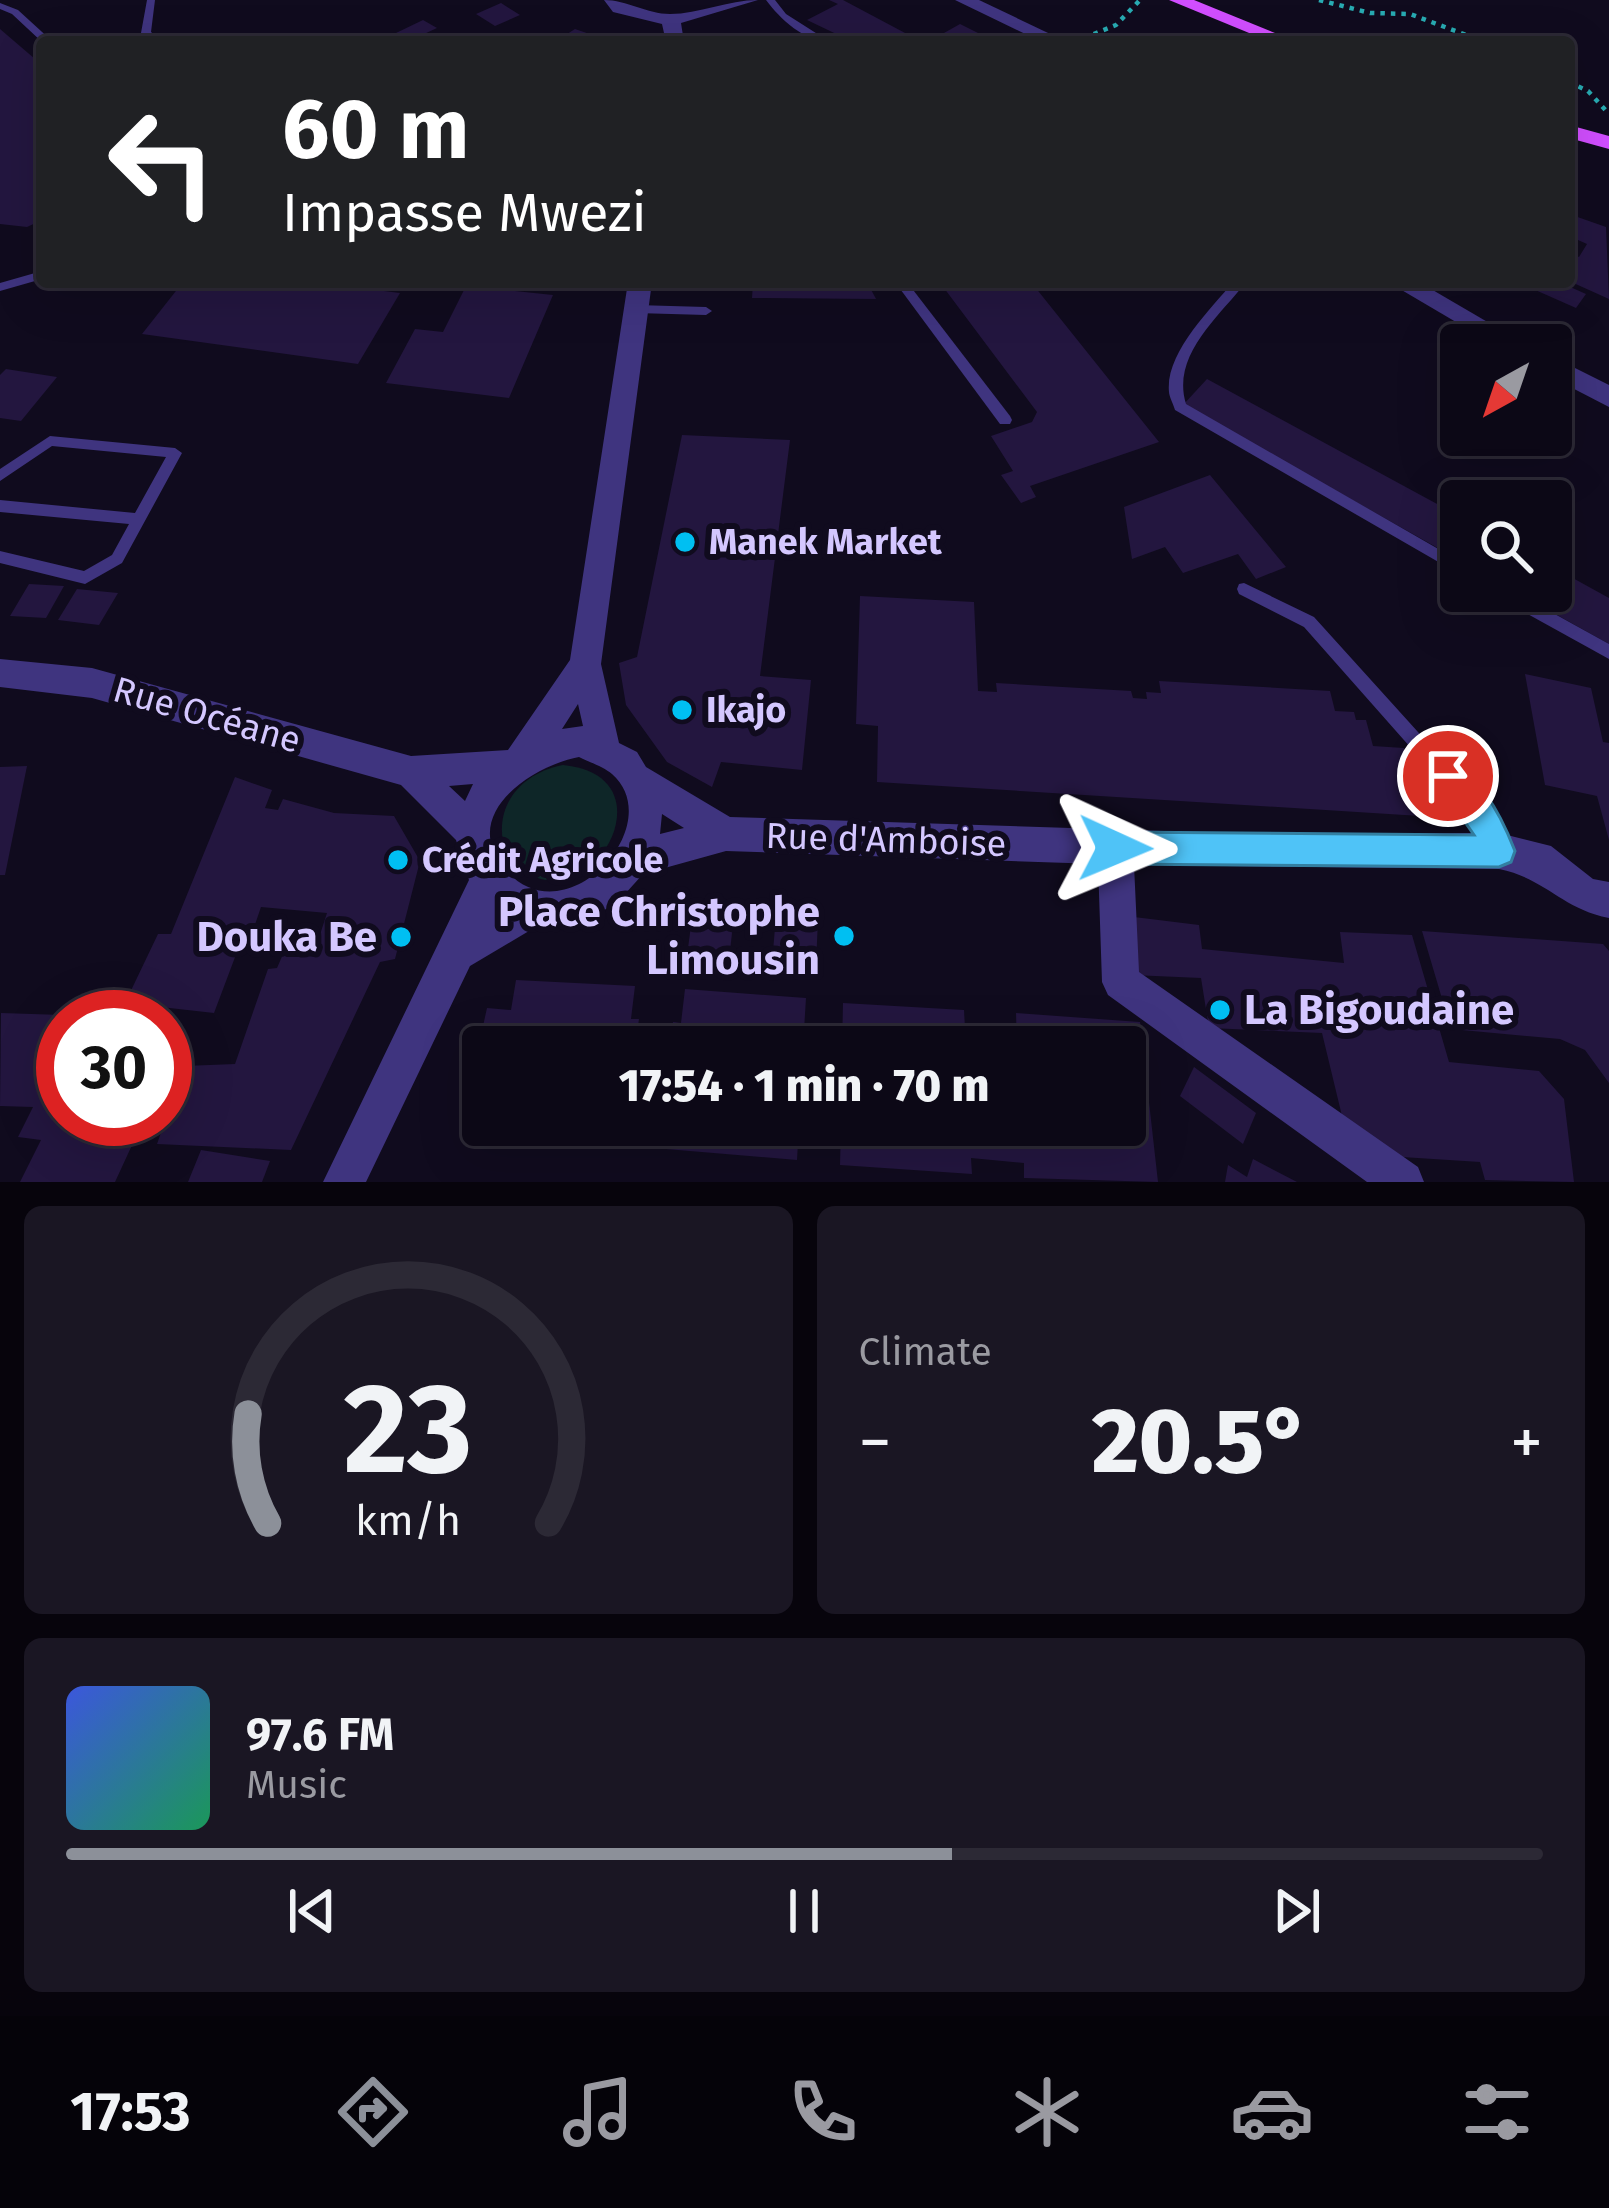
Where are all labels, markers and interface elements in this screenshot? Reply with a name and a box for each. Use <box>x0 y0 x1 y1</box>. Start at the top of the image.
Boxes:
text: 60 m <box>282 79 469 180</box>
icon: left <box>84 84 240 240</box>
text: Impasse Mwezi <box>282 181 647 245</box>
north arrow <box>1440 324 1572 456</box>
map controls <box>1440 324 1572 612</box>
button: search <box>1440 480 1572 612</box>
place label: Manek Market <box>709 520 943 564</box>
marker: Manek Market <box>672 529 698 555</box>
street label: Rue Océane <box>108 667 306 763</box>
place label: Ikajo <box>706 688 786 732</box>
marker: Ikajo <box>669 697 695 723</box>
pin <box>1397 725 1499 827</box>
icon: arrive <box>1415 743 1481 809</box>
position arrow <box>1052 785 1178 911</box>
street label: Rue d'Amboise <box>765 814 1007 866</box>
place label: Crédit Agricole <box>422 838 663 882</box>
marker: Crédit Agricole <box>385 847 411 873</box>
place label: Place Christophe Limousin <box>498 887 820 985</box>
place label: Douka Be <box>196 912 377 962</box>
marker: Place Christophe Limousin <box>831 923 857 949</box>
marker: Douka Be <box>388 924 414 950</box>
place label: La Bigoudaine <box>1244 985 1514 1035</box>
speed limit sign: 30 <box>36 990 192 1146</box>
marker: La Bigoudaine <box>1207 997 1233 1023</box>
text: 17:54 · 1 min · 70 m <box>619 1059 989 1113</box>
text: Climate <box>859 1329 992 1375</box>
text: 23 <box>344 1355 473 1505</box>
text: 20.5° <box>1092 1388 1310 1496</box>
text: − <box>859 1403 892 1482</box>
text: + <box>1510 1403 1543 1482</box>
text: km/h <box>355 1495 461 1546</box>
text: 97.6 FM <box>246 1708 394 1762</box>
text: Music <box>246 1762 347 1808</box>
icon: previous <box>279 1878 345 1944</box>
icon: pause <box>771 1878 837 1944</box>
icon: next <box>1264 1878 1330 1944</box>
icon: directions <box>331 2070 415 2154</box>
icon: music <box>556 2070 640 2154</box>
icon: phone <box>781 2070 865 2154</box>
icon: climate <box>1005 2070 1089 2154</box>
icon: car <box>1230 2070 1314 2154</box>
icon: filters <box>1455 2070 1539 2154</box>
text: 17:53 <box>70 2080 191 2144</box>

